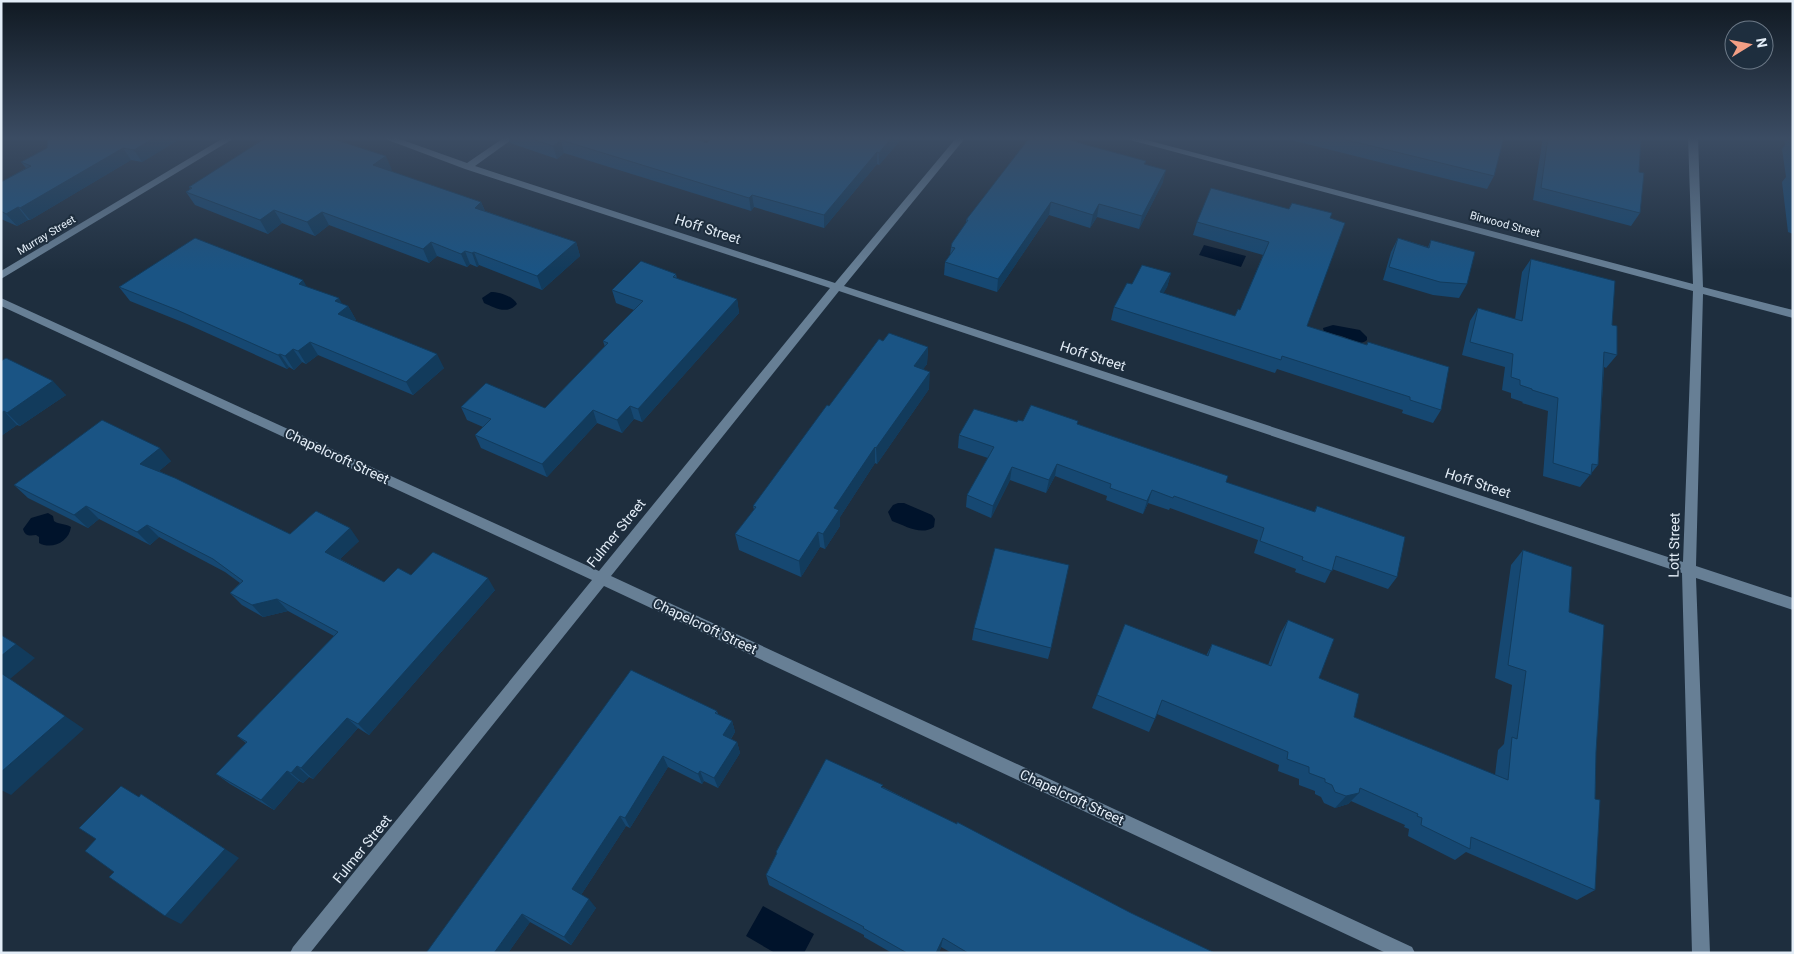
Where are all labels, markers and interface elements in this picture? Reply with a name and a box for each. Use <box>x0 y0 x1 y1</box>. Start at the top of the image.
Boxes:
north arrow <box>1724 20 1774 70</box>
text: N <box>1753 36 1771 49</box>
street label: Birwood Street <box>1468 209 1542 240</box>
street label: Hoff Street <box>673 211 743 247</box>
street label: Murray Street <box>15 213 78 258</box>
street label: Hoff Street <box>1058 338 1128 374</box>
street label: Chapelcroft Street <box>282 425 392 487</box>
street label: Hoff Street <box>1443 465 1513 501</box>
street label: Fulmer Street <box>583 495 649 571</box>
street label: Lott Street <box>1665 512 1683 578</box>
street label: Chapelcroft Street <box>650 595 760 657</box>
street label: Chapelcroft Street <box>1017 766 1127 828</box>
street label: Fulmer Street <box>329 811 395 887</box>

